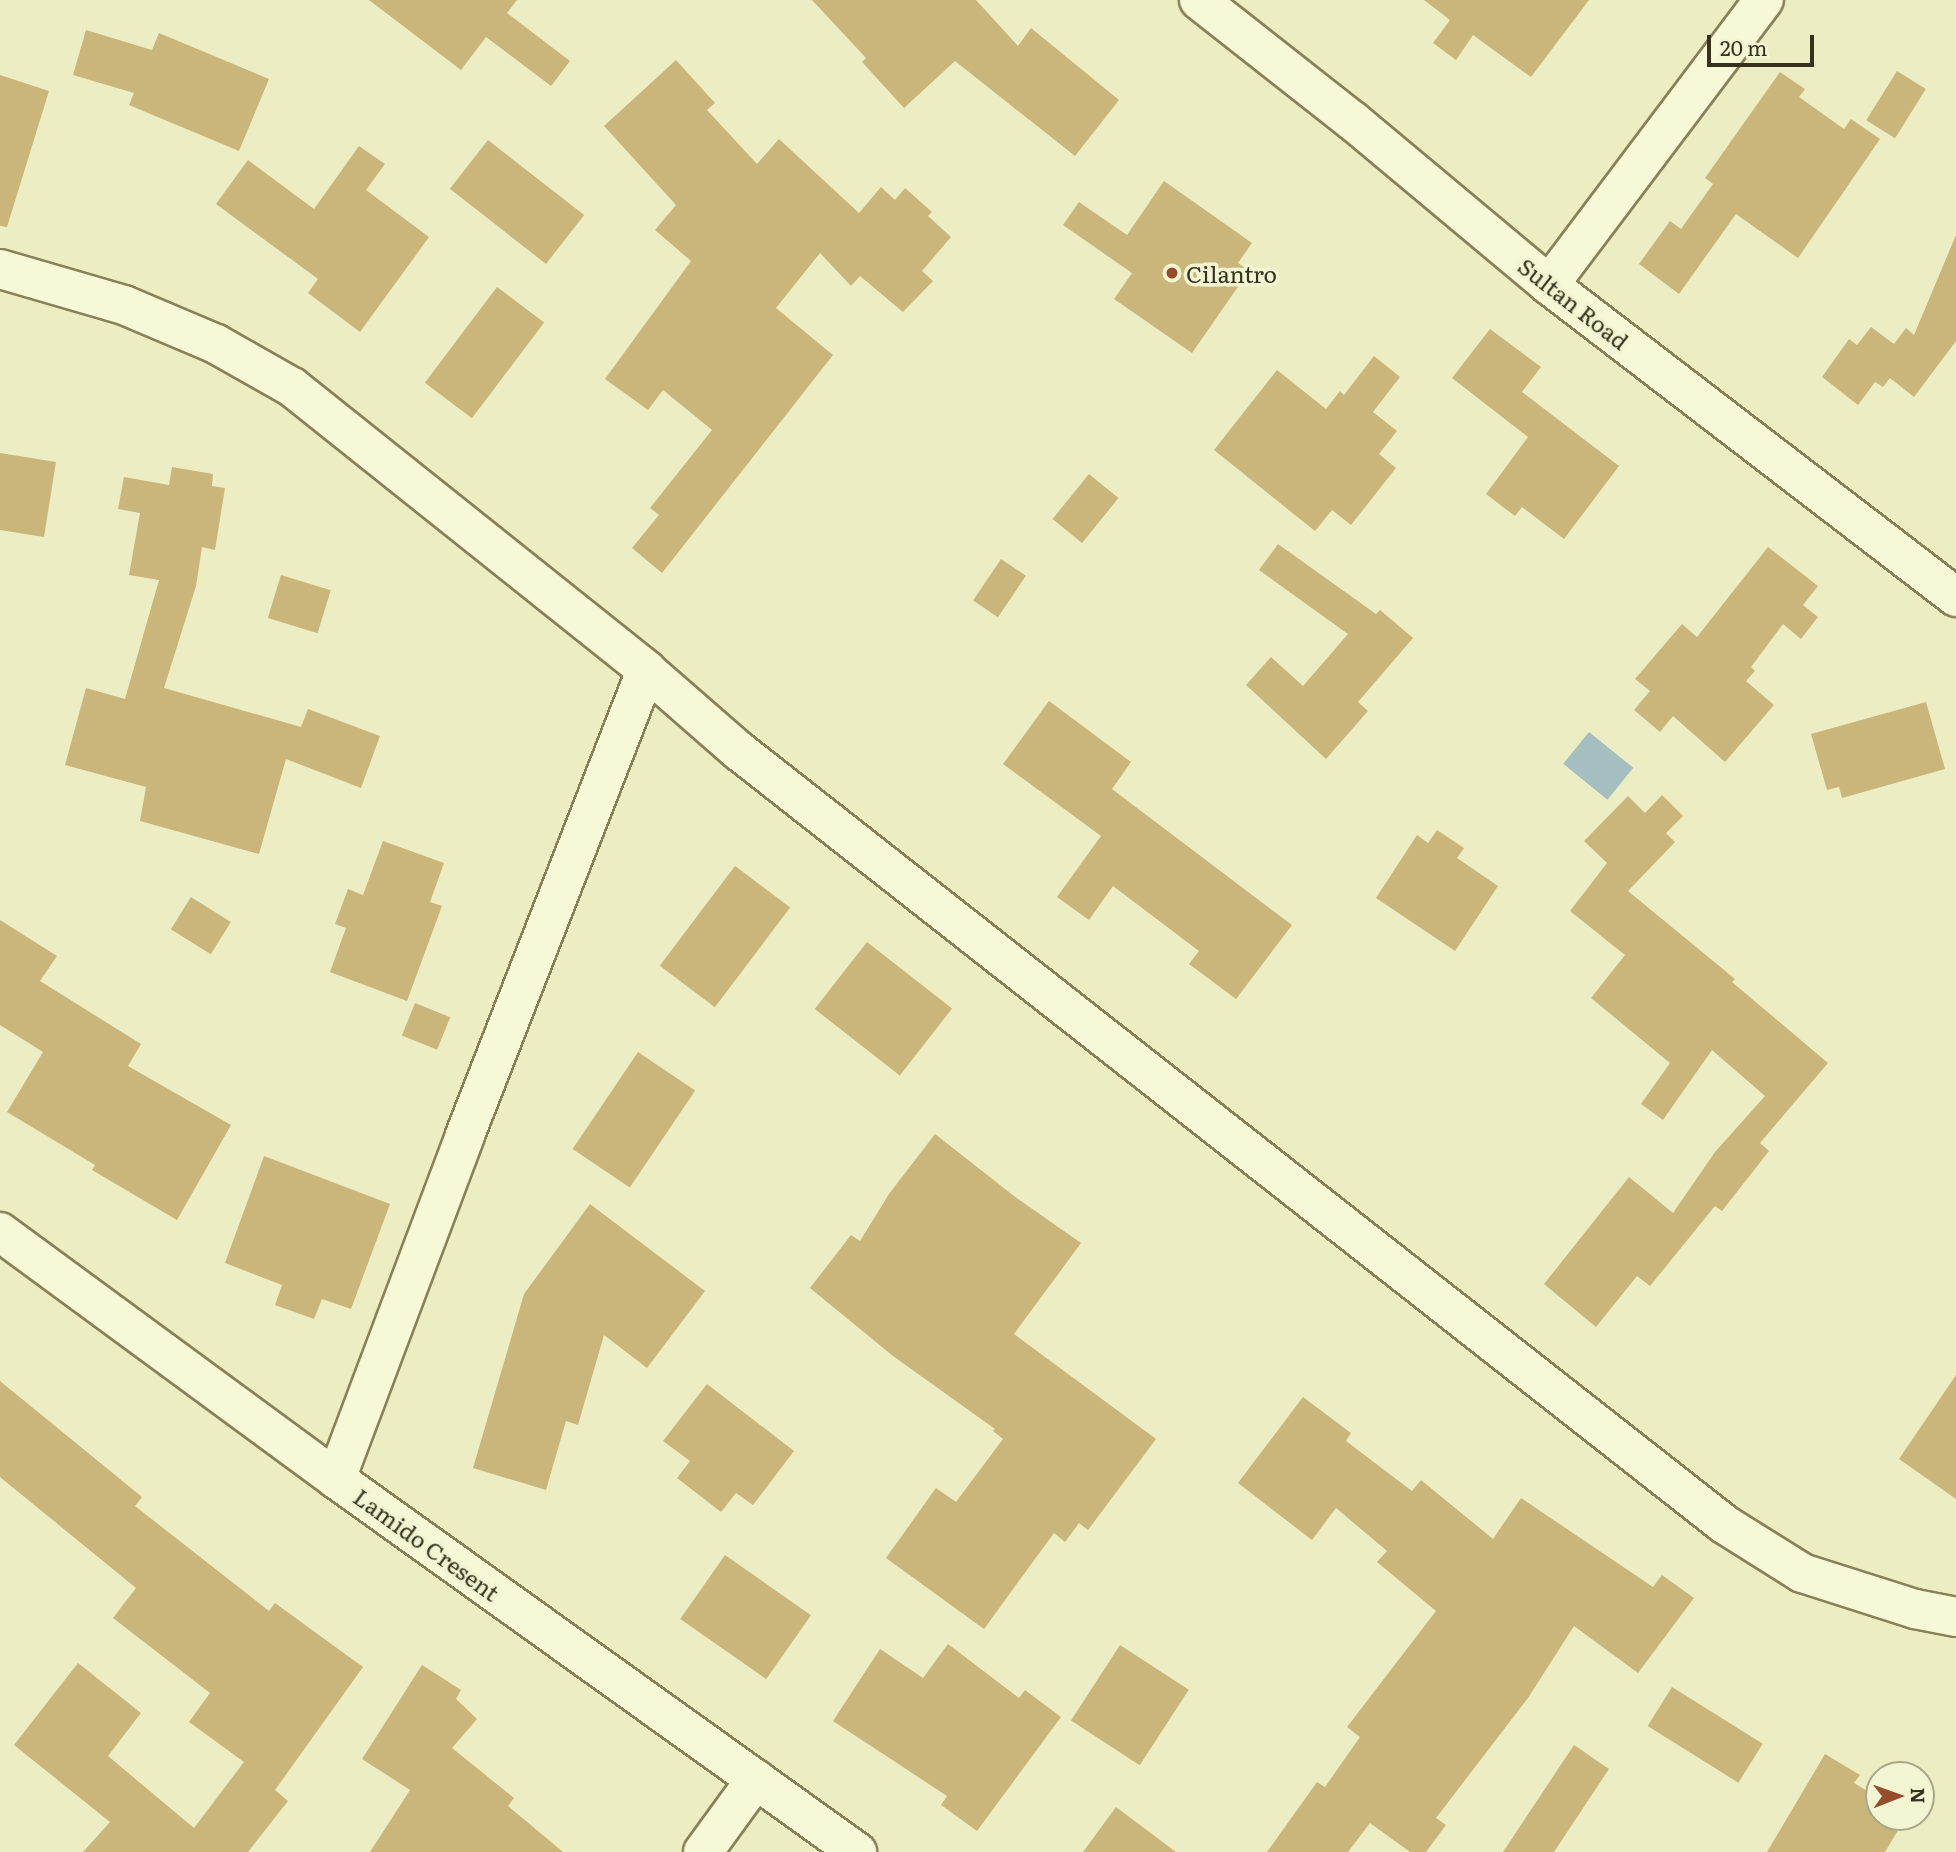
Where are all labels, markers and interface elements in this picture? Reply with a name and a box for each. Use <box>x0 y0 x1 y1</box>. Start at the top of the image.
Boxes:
scale bar <box>1711 21 1818 65</box>
text: 20 m <box>1720 31 1767 62</box>
street label: Sultan Road <box>1513 251 1635 355</box>
place label: Cilantro <box>1186 259 1277 287</box>
marker: Cilantro <box>1164 265 1180 281</box>
street label: Lamido Cresent <box>349 1482 505 1606</box>
north arrow <box>1865 1761 1935 1831</box>
text: N <box>1905 1787 1933 1804</box>

